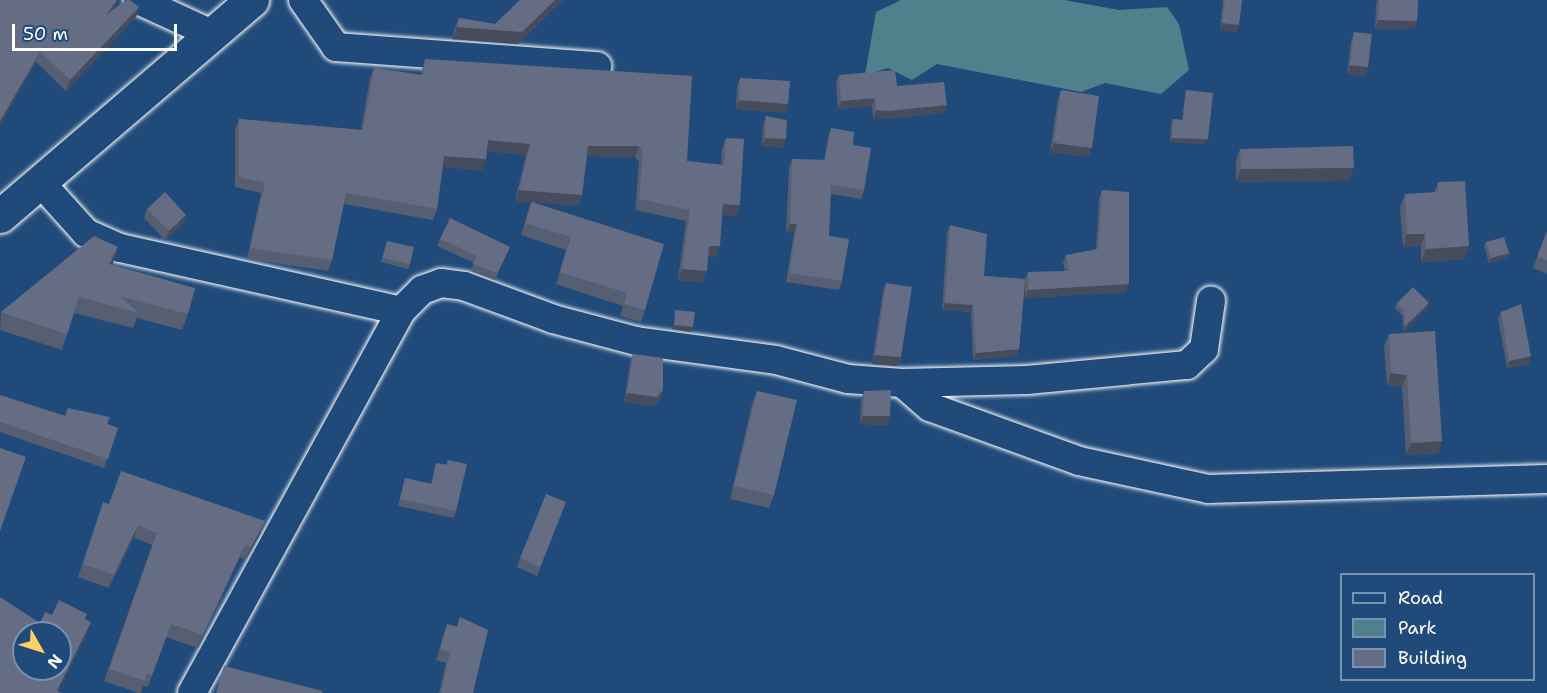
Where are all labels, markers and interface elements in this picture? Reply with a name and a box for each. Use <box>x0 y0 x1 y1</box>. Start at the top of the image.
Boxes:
scale bar <box>15 12 180 50</box>
text: 50 m <box>23 22 68 46</box>
legend <box>1340 573 1535 681</box>
text: Road <box>1398 586 1443 610</box>
text: Park <box>1398 616 1437 640</box>
north arrow <box>12 621 72 681</box>
text: Building <box>1398 646 1467 670</box>
text: N <box>43 650 67 673</box>

